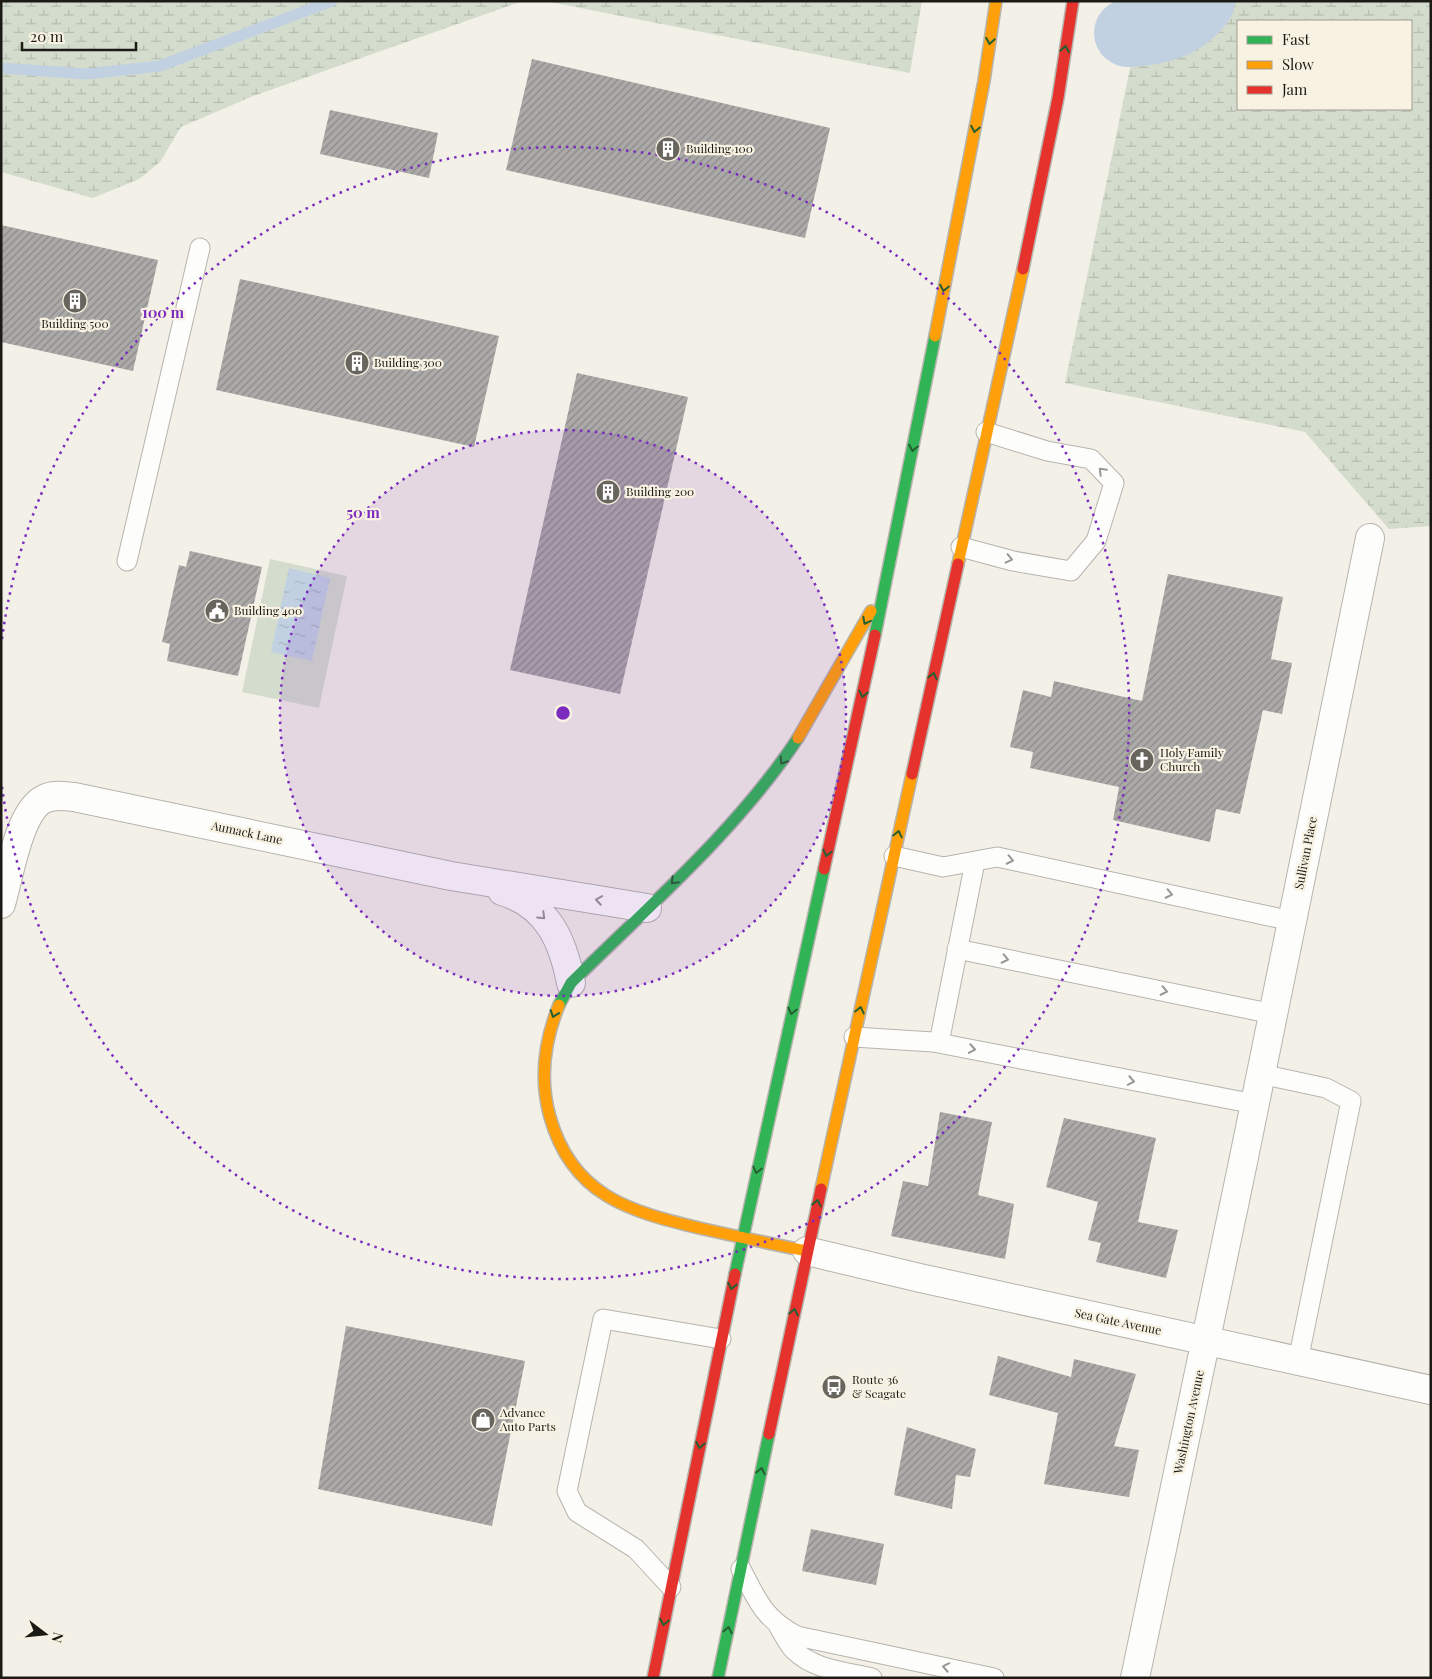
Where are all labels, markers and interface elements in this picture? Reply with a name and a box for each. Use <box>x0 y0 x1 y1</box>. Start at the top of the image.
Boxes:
scale bar <box>22 20 136 52</box>
legend <box>1237 20 1412 110</box>
text: 20 m <box>30 26 64 46</box>
text: Fast <box>1282 29 1311 49</box>
one-way arrow <box>985 37 996 45</box>
one-way arrow <box>1060 45 1070 54</box>
text: Slow <box>1282 54 1314 74</box>
text: Jam <box>1281 79 1308 99</box>
one-way arrow <box>970 124 980 133</box>
building icon: Building 100 <box>655 136 681 162</box>
place label: Building 100 <box>686 140 753 156</box>
one-way arrow <box>939 284 950 293</box>
building icon: Building 500 <box>62 288 88 314</box>
text: 100 m <box>142 302 185 322</box>
place label: Building 500 <box>41 315 109 331</box>
building icon: Building 300 <box>344 350 370 376</box>
place label: Building 300 <box>374 354 442 370</box>
one-way arrow <box>909 444 919 452</box>
one-way arrow <box>1099 467 1108 476</box>
building icon: Building 200 <box>595 479 621 505</box>
place label: Building 200 <box>626 483 694 499</box>
text: 50 m <box>346 502 380 522</box>
one-way arrow <box>1004 553 1013 564</box>
public building icon: Building 400 <box>204 598 230 624</box>
place label: Building 400 <box>234 602 302 618</box>
one-way arrow <box>862 616 872 625</box>
one-way arrow <box>927 671 938 680</box>
one-way arrow <box>858 690 868 699</box>
centre of rings <box>554 704 572 722</box>
place label: Holy Family Church <box>1160 744 1224 774</box>
church icon: Holy Family Church <box>1129 747 1155 773</box>
one-way arrow <box>780 755 789 765</box>
street label: Sullivan Place <box>1290 815 1320 891</box>
street label: Aumack Lane <box>209 816 284 847</box>
one-way arrow <box>893 830 903 839</box>
one-way arrow <box>822 848 833 857</box>
one-way arrow <box>1006 854 1014 865</box>
one-way arrow <box>671 876 680 885</box>
one-way arrow <box>1164 888 1173 899</box>
one-way arrow <box>595 895 603 906</box>
one-way arrow <box>536 910 545 919</box>
one-way arrow <box>1001 953 1010 963</box>
one-way arrow <box>1160 986 1169 996</box>
one-way arrow <box>854 1006 864 1014</box>
one-way arrow <box>787 1007 798 1016</box>
one-way arrow <box>550 1009 560 1018</box>
one-way arrow <box>967 1044 976 1054</box>
one-way arrow <box>1126 1076 1135 1086</box>
one-way arrow <box>752 1166 763 1175</box>
one-way arrow <box>811 1198 822 1207</box>
one-way arrow <box>727 1282 738 1291</box>
street label: Sea Gate Avenue <box>1073 1304 1163 1338</box>
one-way arrow <box>788 1307 799 1316</box>
street label: Washington Avenue <box>1169 1368 1207 1476</box>
place label: Route 36 & Seagate <box>852 1371 906 1401</box>
bus stop icon: Route 36 & Seagate <box>821 1374 847 1400</box>
place label: Advance Auto Parts <box>499 1404 556 1434</box>
shop icon: Advance Auto Parts <box>470 1407 496 1433</box>
one-way arrow <box>695 1441 705 1450</box>
one-way arrow <box>755 1467 766 1475</box>
north arrow <box>20 1609 70 1659</box>
one-way arrow <box>659 1617 670 1626</box>
one-way arrow <box>722 1626 733 1634</box>
text: N <box>47 1630 69 1645</box>
one-way arrow <box>942 1662 951 1672</box>

